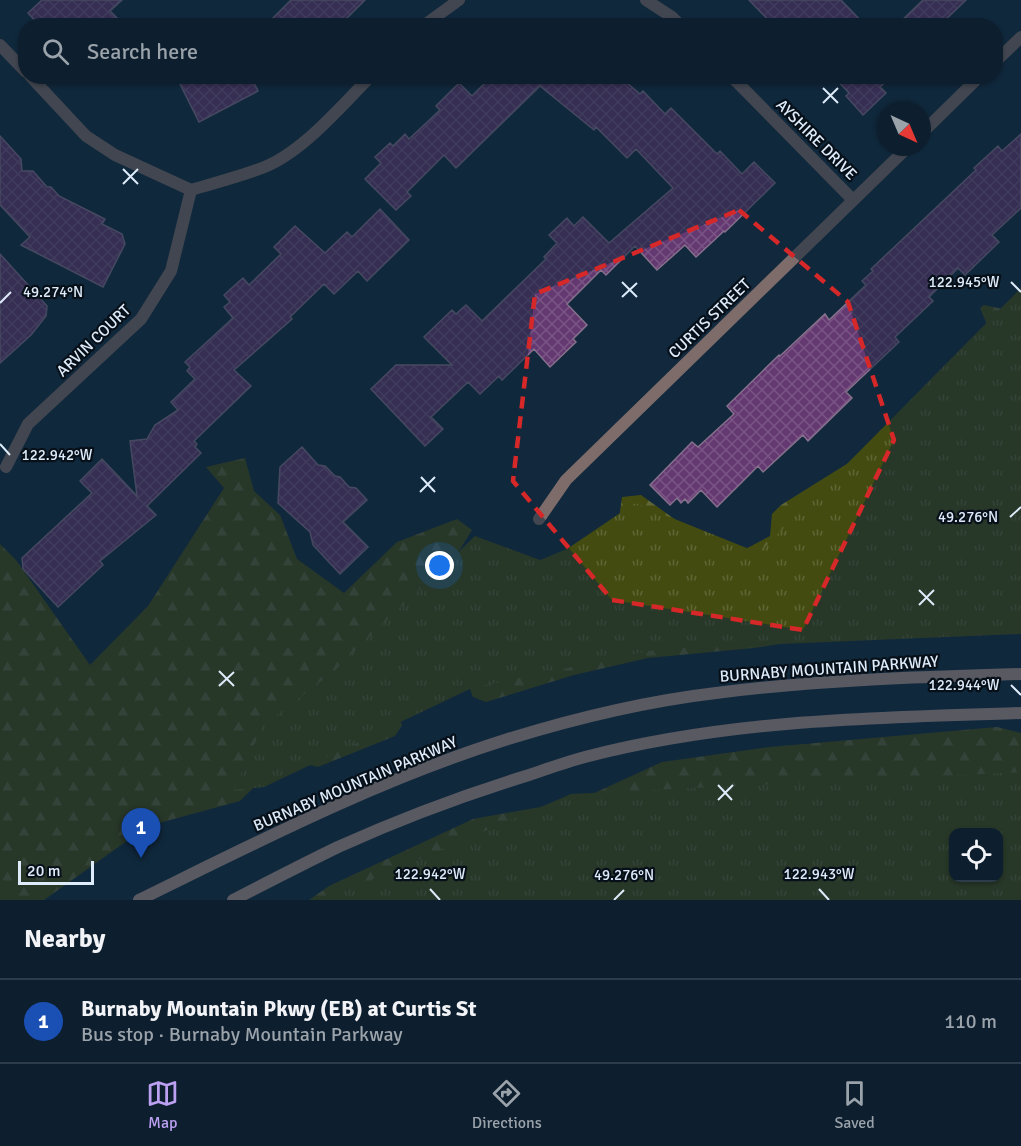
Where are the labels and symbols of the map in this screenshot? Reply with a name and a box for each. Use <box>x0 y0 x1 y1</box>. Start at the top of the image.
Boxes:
street label: AYSHIRE DRIVE <box>772 95 861 184</box>
north arrow <box>877 102 931 156</box>
text: 122.945°W <box>929 273 1000 291</box>
street label: CURTIS STREET <box>664 274 755 363</box>
text: 49.274°N <box>23 283 83 301</box>
street label: ARVIN COURT <box>52 300 135 381</box>
text: 122.942°W <box>22 446 93 464</box>
text: 49.276°N <box>938 508 998 526</box>
your location <box>425 551 454 580</box>
street label: BURNABY MOUNTAIN PARKWAY <box>719 651 939 687</box>
text: 122.944°W <box>929 676 1000 694</box>
street label: BURNABY MOUNTAIN PARKWAY <box>250 732 460 836</box>
pin: 1 <box>122 808 160 858</box>
scale bar <box>18 858 94 886</box>
text: 122.942°W <box>395 865 466 883</box>
text: 122.943°W <box>784 865 855 883</box>
text: 49.276°N <box>594 866 654 884</box>

